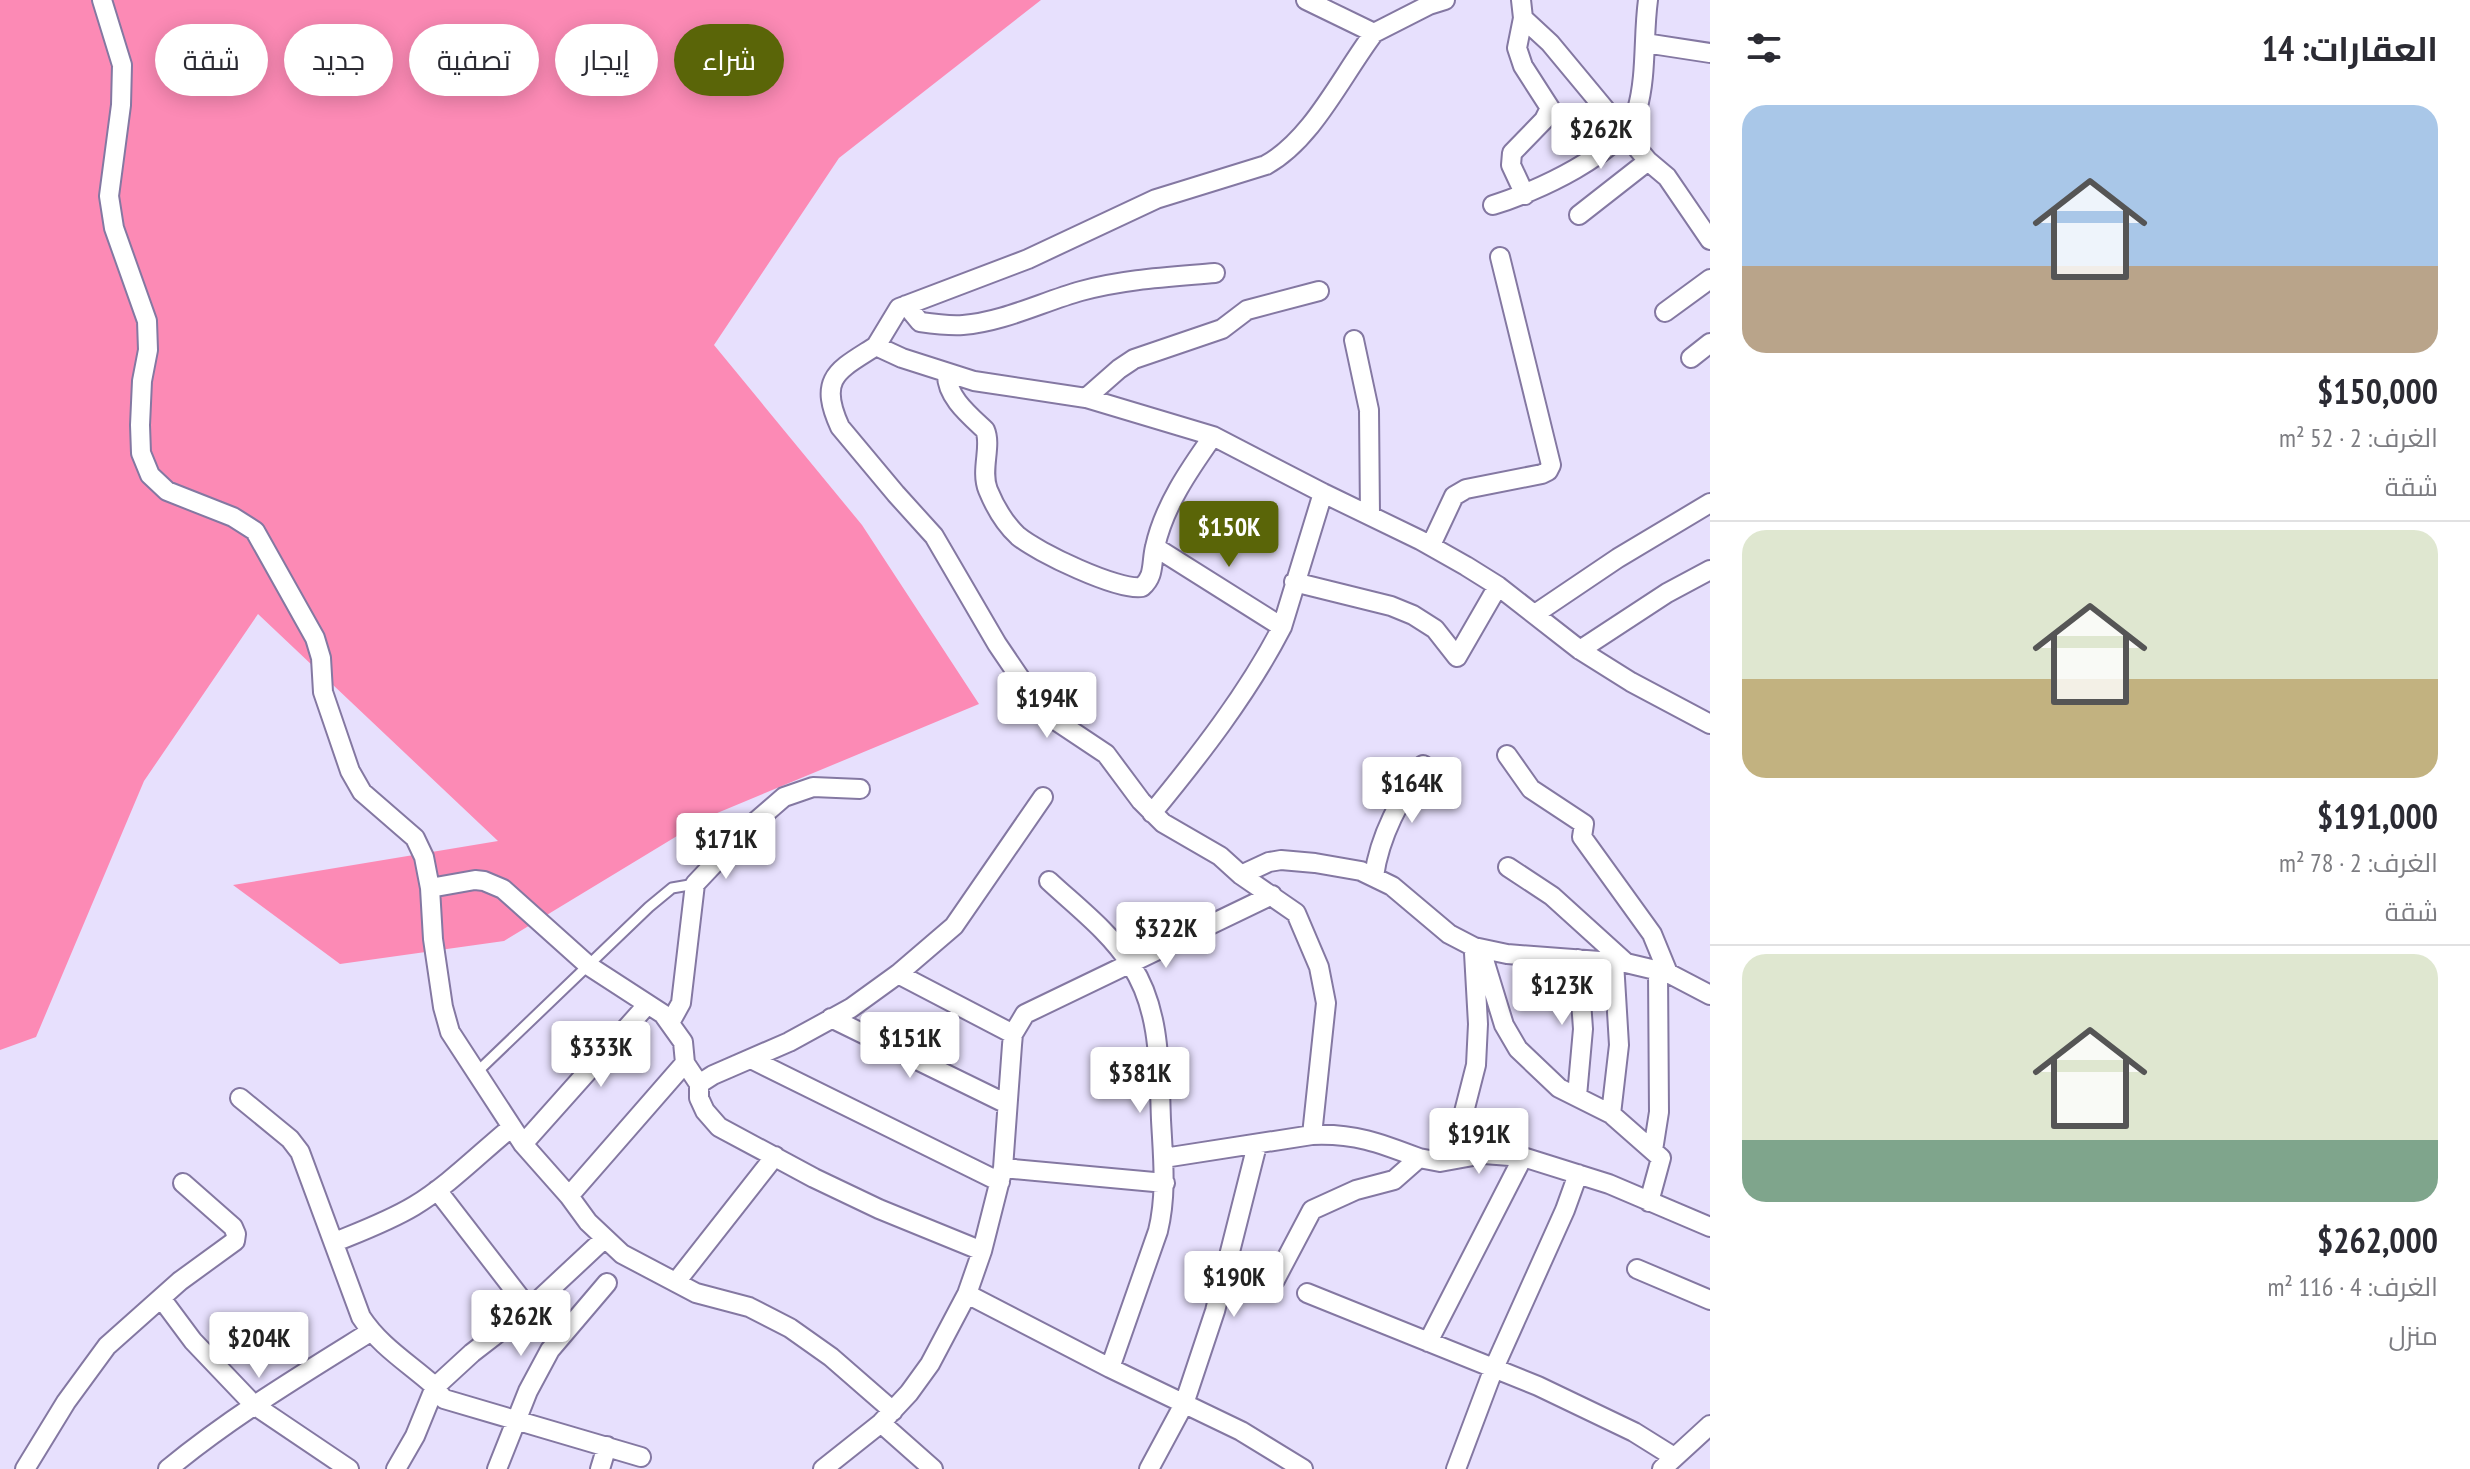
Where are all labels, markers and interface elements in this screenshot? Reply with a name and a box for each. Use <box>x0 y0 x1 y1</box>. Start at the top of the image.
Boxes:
chip: شقة <box>155 24 268 96</box>
chip: جديد <box>284 24 393 96</box>
chip: تصفية <box>409 24 539 96</box>
chip: إيجار <box>555 24 658 96</box>
chip: شراء <box>674 24 784 96</box>
icon: filters <box>1742 26 1786 70</box>
text: العقارات: 14 <box>2262 26 2438 70</box>
pin: $262K <box>1545 103 1657 171</box>
text: $262K <box>1569 112 1633 145</box>
icon: home <box>2018 157 2162 301</box>
text: $150,000 <box>2317 369 2438 413</box>
text: الغرف: 2 · 52 m² <box>2279 421 2438 454</box>
text: شقة <box>2385 470 2438 503</box>
pin: $150K <box>1173 501 1285 569</box>
text: $150K <box>1197 510 1261 543</box>
icon: home <box>2018 582 2162 726</box>
pin: $194K <box>991 672 1103 740</box>
text: $194K <box>1015 681 1079 714</box>
pin: $164K <box>1356 757 1468 825</box>
text: $164K <box>1380 766 1444 799</box>
text: $191,000 <box>2317 794 2438 838</box>
pin: $171K <box>670 813 782 881</box>
text: $171K <box>694 822 758 855</box>
text: الغرف: 2 · 78 m² <box>2279 846 2438 879</box>
text: شقة <box>2385 895 2438 928</box>
pin: $322K <box>1110 902 1222 970</box>
text: $322K <box>1134 911 1198 944</box>
pin: $123K <box>1506 959 1618 1027</box>
text: $123K <box>1530 968 1594 1001</box>
icon: home <box>2018 1006 2162 1150</box>
pin: $151K <box>854 1012 966 1080</box>
pin: $333K <box>545 1021 657 1089</box>
text: $151K <box>878 1021 942 1054</box>
text: $333K <box>569 1030 633 1063</box>
pin: $381K <box>1084 1047 1196 1115</box>
text: $381K <box>1108 1056 1172 1089</box>
pin: $191K <box>1423 1108 1535 1176</box>
text: $191K <box>1447 1117 1511 1150</box>
text: $262,000 <box>2317 1218 2438 1262</box>
pin: $190K <box>1178 1251 1290 1319</box>
text: $190K <box>1202 1260 1266 1293</box>
text: الغرف: 4 · 116 m² <box>2267 1270 2438 1303</box>
pin: $262K <box>465 1290 577 1358</box>
text: $262K <box>489 1299 553 1332</box>
pin: $204K <box>203 1312 315 1380</box>
text: منزل <box>2389 1319 2438 1352</box>
text: $204K <box>227 1321 291 1354</box>

